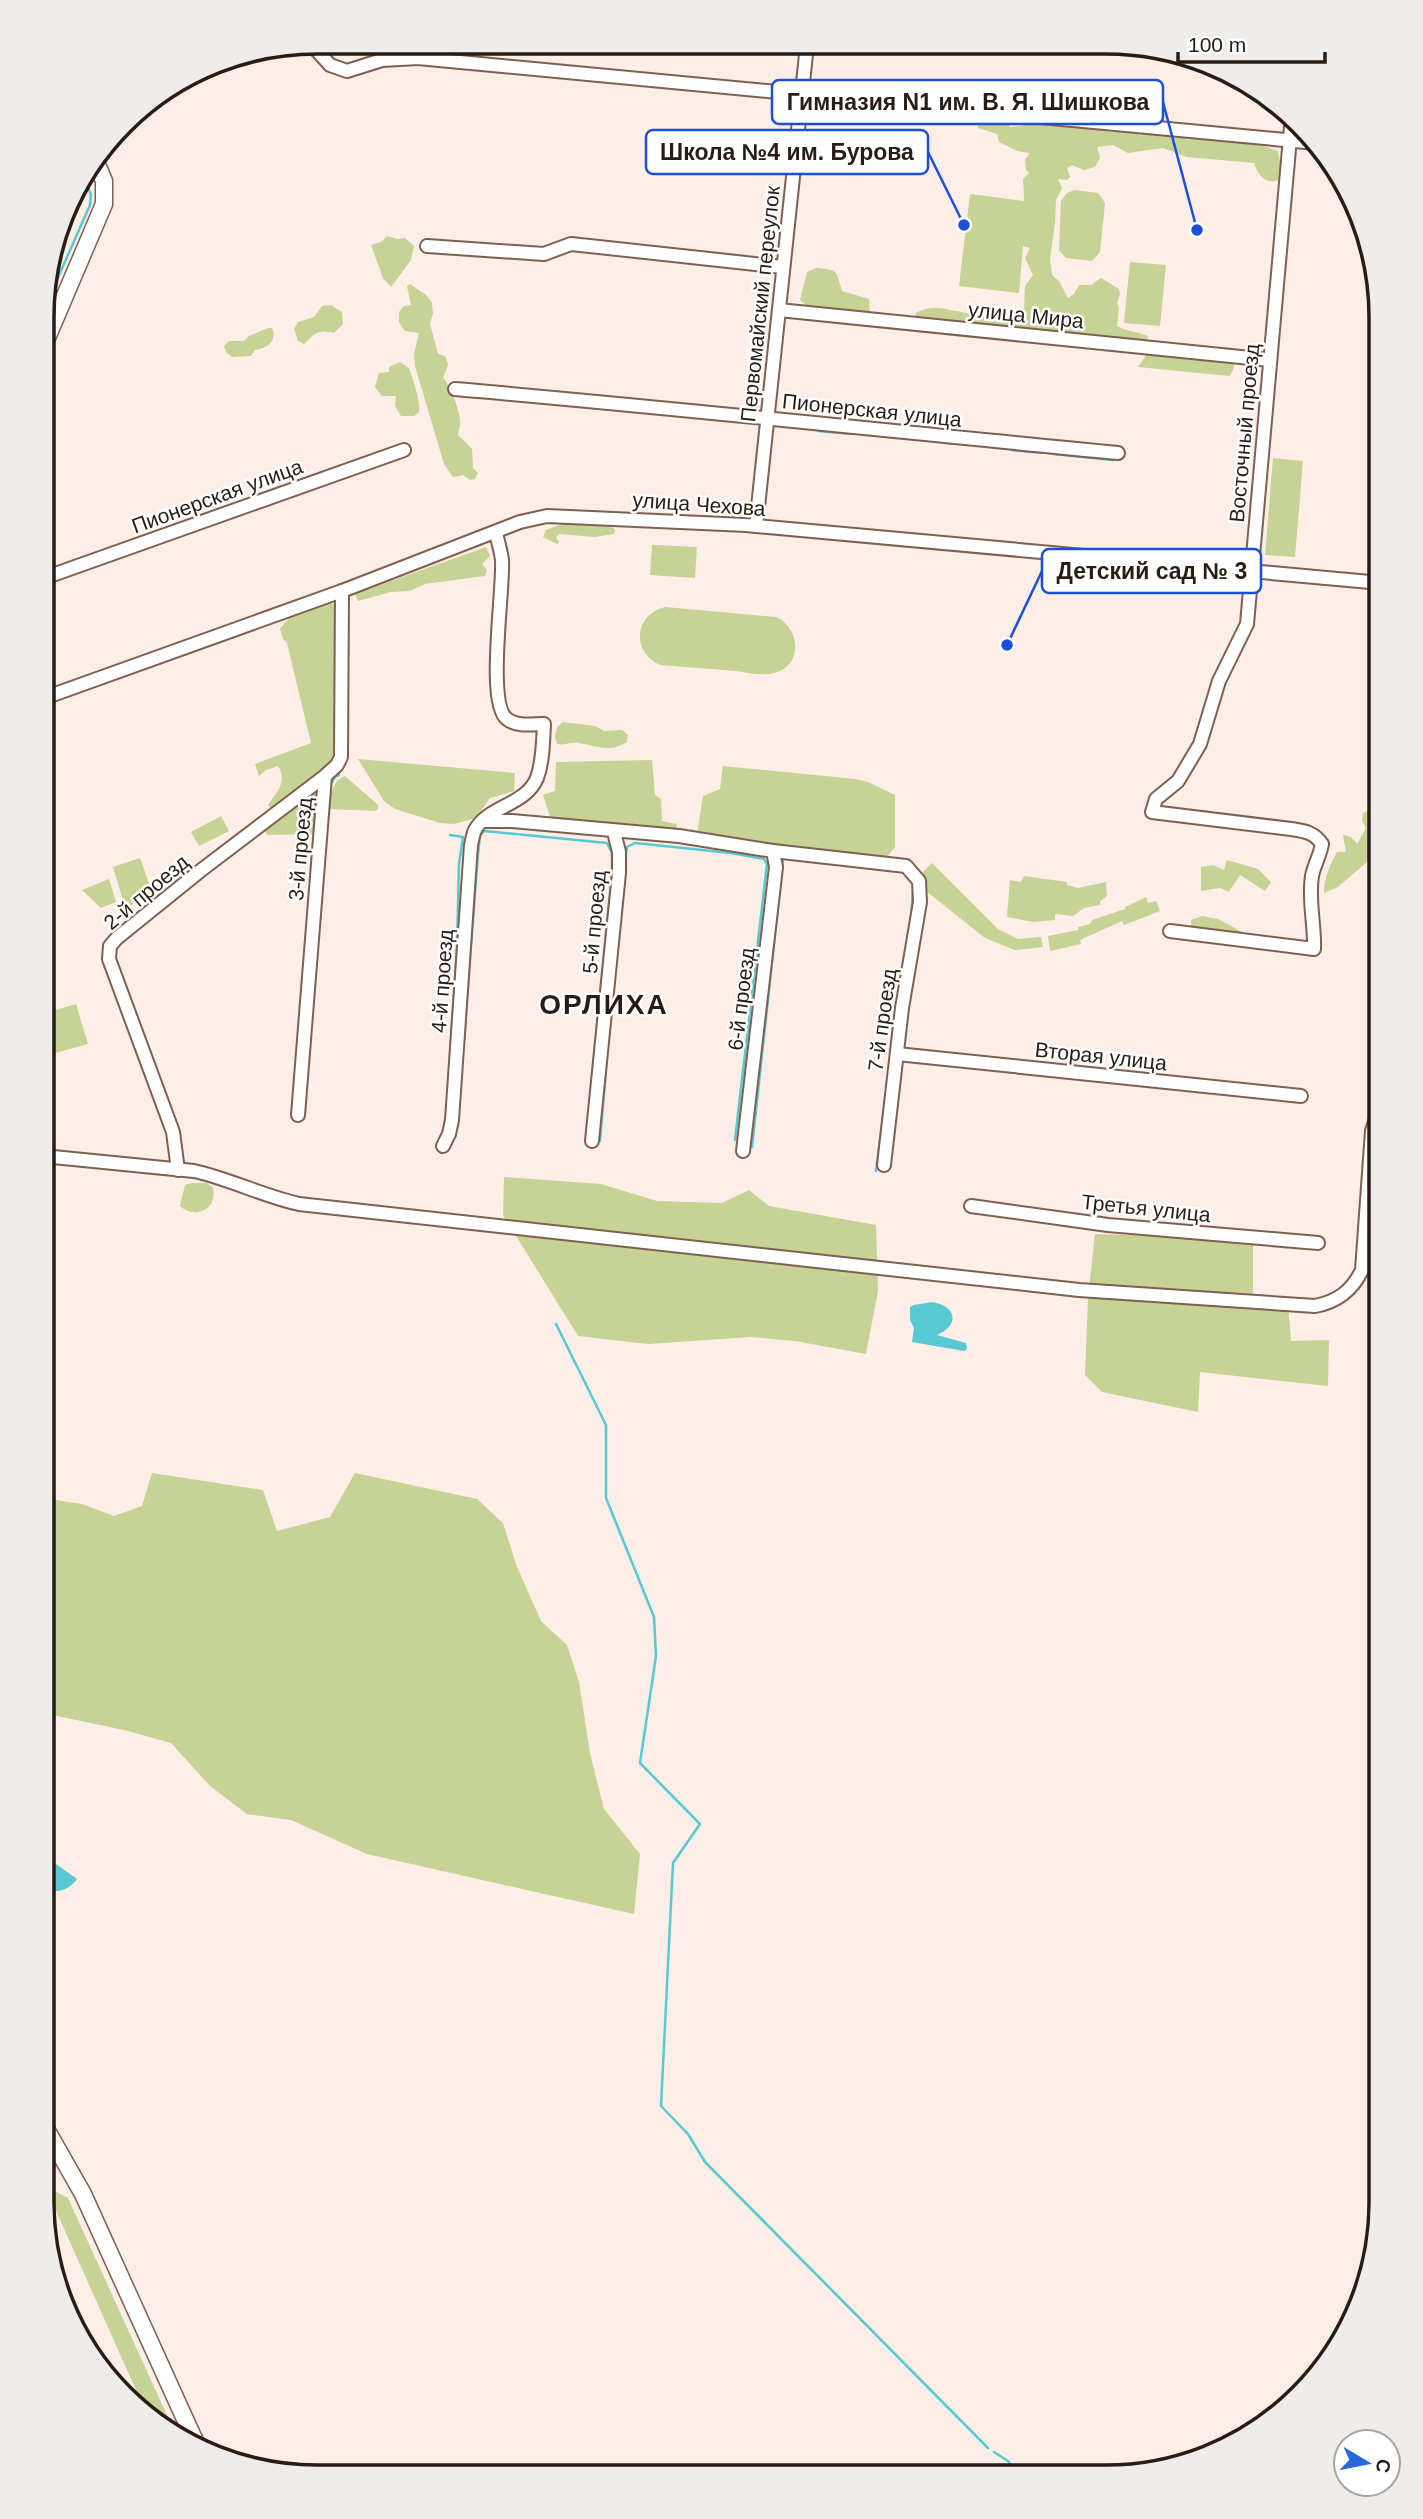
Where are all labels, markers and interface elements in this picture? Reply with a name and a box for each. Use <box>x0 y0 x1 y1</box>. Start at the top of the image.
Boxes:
scale bar <box>1178 21 1325 65</box>
text: 100 m <box>1188 33 1246 56</box>
callout: Гимназия N1 им. В. Я. Шишкова <box>772 80 1163 124</box>
text: Гимназия N1 им. В. Я. Шишкова <box>787 89 1150 115</box>
callout: Школа №4 им. Бурова <box>646 130 928 174</box>
text: Школа №4 им. Бурова <box>660 139 914 165</box>
street label: Первомайский переулок <box>736 184 784 423</box>
street label: улица Мира <box>967 297 1085 333</box>
street label: Восточный проезд <box>1225 343 1263 523</box>
street label: Пионерская улица <box>781 389 963 431</box>
street label: Пионерская улица <box>128 454 306 538</box>
street label: улица Чехова <box>632 488 767 520</box>
callout: Детский сад № 3 <box>1042 549 1261 593</box>
text: Детский сад № 3 <box>1057 558 1247 584</box>
street label: 3-й проезд <box>284 796 316 902</box>
street label: 2-й проезд <box>99 850 193 934</box>
street label: 5-й проезд <box>578 869 610 975</box>
street label: 4-й проезд <box>427 929 457 1033</box>
street label: 6-й проезд <box>723 946 759 1052</box>
street label: 7-й проезд <box>863 967 901 1073</box>
district label: ОРЛИХА <box>539 989 669 1020</box>
street label: Вторая улица <box>1034 1038 1168 1074</box>
street label: Третья улица <box>1080 1190 1212 1226</box>
north arrow <box>1332 2428 1402 2498</box>
text: С <box>1372 2457 1395 2475</box>

